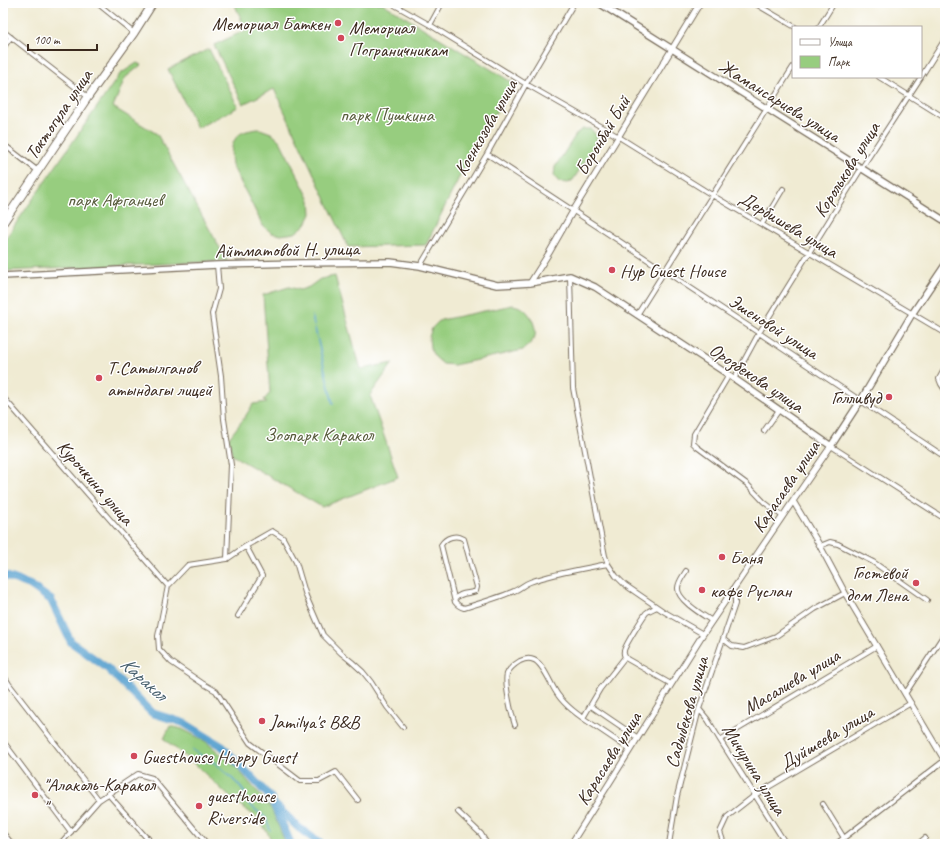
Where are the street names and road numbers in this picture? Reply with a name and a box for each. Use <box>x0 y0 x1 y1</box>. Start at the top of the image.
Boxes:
street label: Жамансариева улица <box>714 54 846 149</box>
street label: Токтогула улица <box>20 63 99 164</box>
street label: Коенкозова улица <box>449 74 524 180</box>
street label: Боронбай Бий <box>570 91 636 180</box>
street label: Королькова улица <box>808 116 886 222</box>
street label: Дербишева улица <box>735 186 844 264</box>
street label: Айтматовой Н. улица <box>215 237 362 263</box>
street label: Эшеновой улица <box>724 289 825 366</box>
street label: Орозбекова улица <box>705 338 810 419</box>
street label: Курочкина улица <box>52 435 140 531</box>
street label: Карасаева улица <box>746 435 826 537</box>
street label: Масалиева улица <box>739 643 845 720</box>
street label: Садыбекова улица <box>660 652 715 771</box>
street label: Дуйшеева улица <box>775 699 880 775</box>
street label: Карасаева улица <box>571 706 648 810</box>
street label: Мичурина улица <box>717 720 792 821</box>

